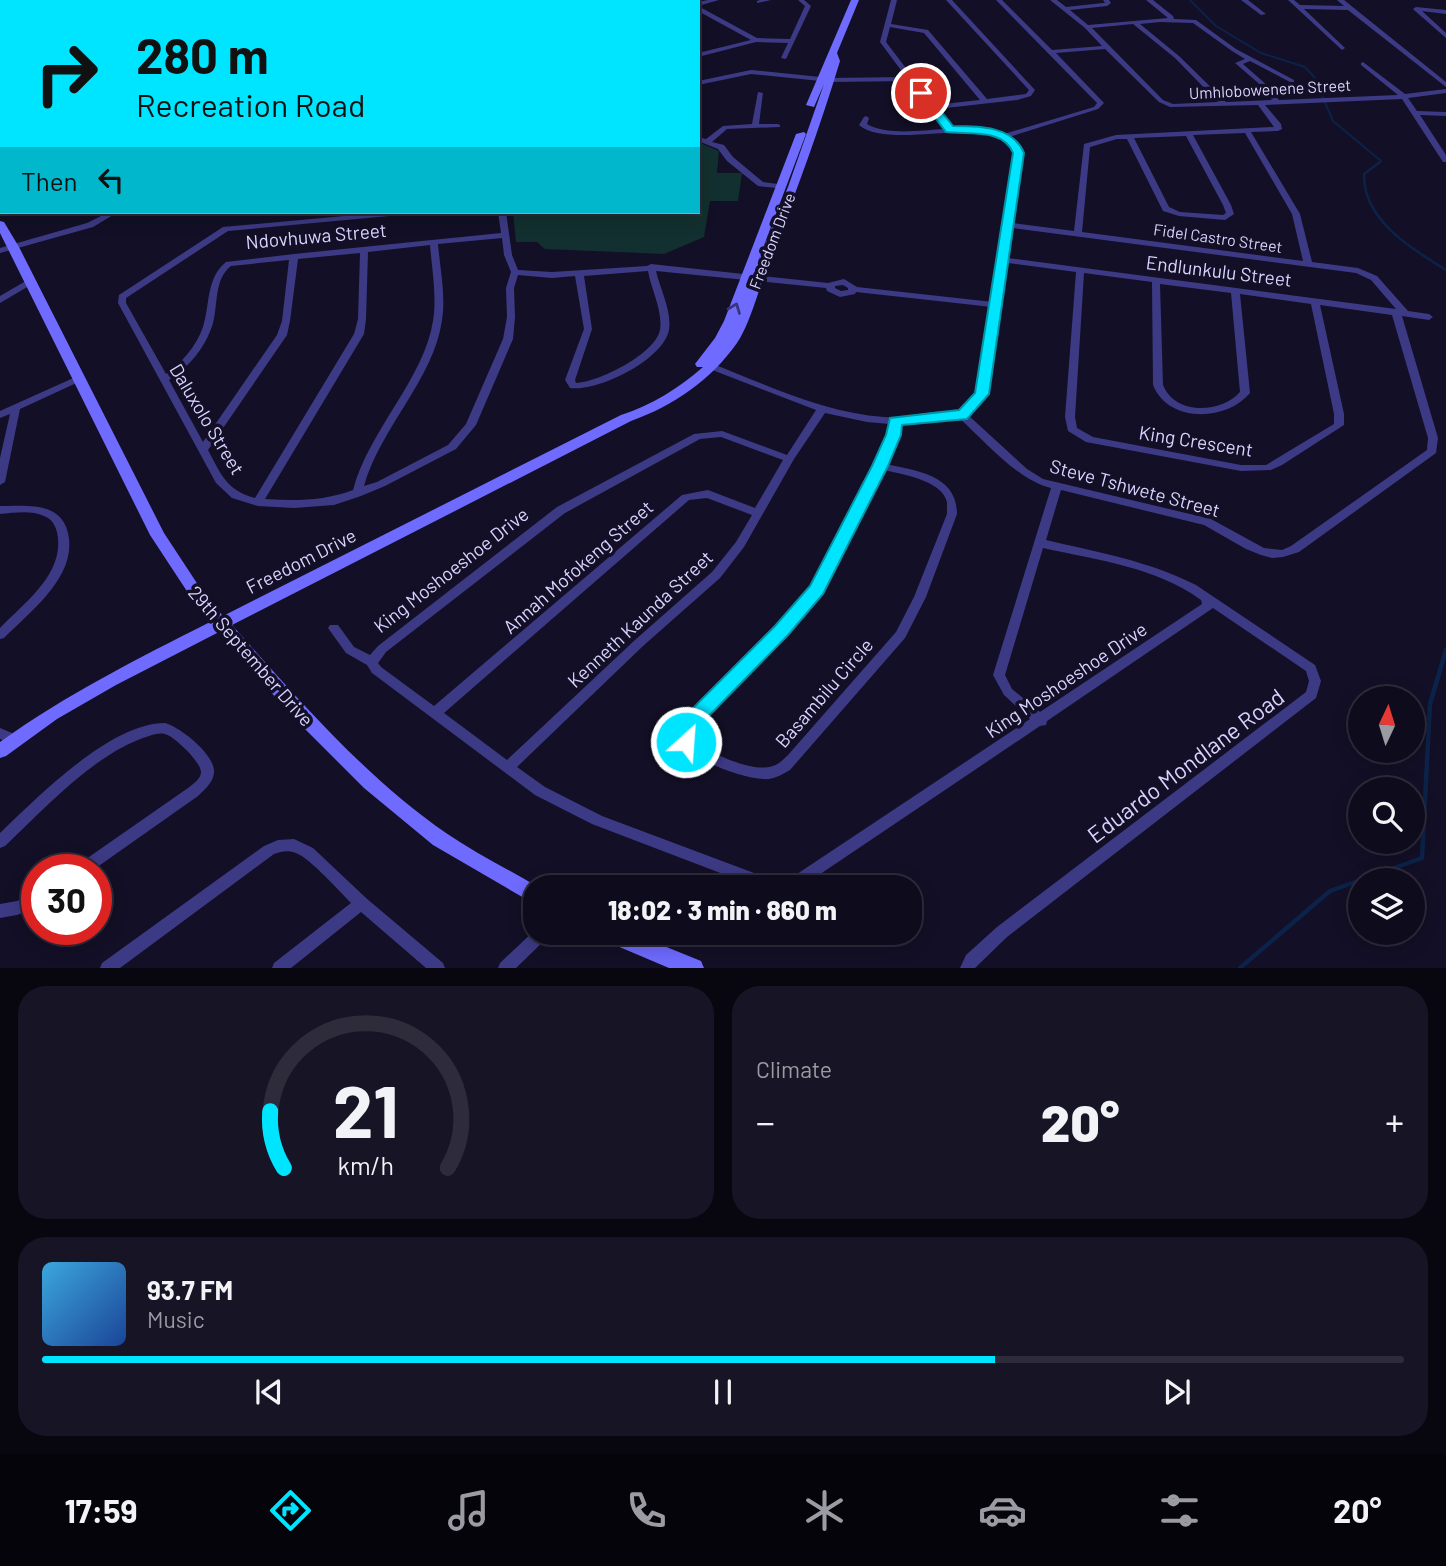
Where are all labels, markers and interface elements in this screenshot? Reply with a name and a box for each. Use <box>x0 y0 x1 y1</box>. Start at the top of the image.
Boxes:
text: 280 m <box>136 25 269 84</box>
icon: right <box>21 28 112 119</box>
pin <box>891 63 951 123</box>
icon: arrive <box>902 74 940 112</box>
street label: Umhlobowenene Street <box>1188 75 1352 102</box>
text: Recreation Road <box>136 85 365 123</box>
icon: left <box>92 161 130 199</box>
text: Then <box>21 165 78 196</box>
street label: Freedom Drive <box>745 190 799 291</box>
street label: Ndovhuwa Street <box>244 218 387 253</box>
street label: Fidel Castro Street <box>1152 219 1284 256</box>
street label: Endlunkulu Street <box>1145 250 1293 291</box>
one-way arrow <box>726 303 740 315</box>
street label: Daluxolo Street <box>165 359 250 478</box>
street label: King Crescent <box>1137 420 1255 461</box>
street label: Steve Tshwete Street <box>1048 454 1223 521</box>
street label: Annah Mofokeng Street <box>498 495 657 638</box>
street label: King Moshoeshoe Drive <box>369 502 533 637</box>
street label: Freedom Drive <box>242 523 360 598</box>
street label: Kenneth Kaunda Street <box>562 545 717 692</box>
street label: 29th September Drive <box>184 581 319 731</box>
street label: King Moshoeshoe Drive <box>981 617 1151 742</box>
street label: Basambilu Circle <box>770 633 877 752</box>
street label: Eduardo Mondlane Road <box>1081 682 1289 848</box>
north arrow <box>1348 686 1424 763</box>
map controls <box>1348 686 1425 945</box>
position arrow <box>649 705 723 779</box>
button: search <box>1348 777 1425 854</box>
speed limit sign: 30 <box>21 854 112 945</box>
button: layers <box>1348 868 1425 945</box>
text: 18:02 · 3 min · 860 m <box>608 894 837 925</box>
text: Climate <box>756 1055 832 1083</box>
text: 21 <box>333 1066 399 1154</box>
text: 20° <box>1041 1090 1119 1152</box>
text: − <box>756 1098 775 1144</box>
text: + <box>1385 1098 1404 1144</box>
text: km/h <box>338 1150 394 1180</box>
text: 93.7 FM <box>147 1274 233 1305</box>
text: Music <box>147 1305 205 1333</box>
icon: previous <box>250 1373 288 1411</box>
icon: pause <box>704 1373 742 1411</box>
icon: next <box>1158 1373 1196 1411</box>
icon: directions <box>266 1486 315 1535</box>
icon: music <box>444 1486 493 1535</box>
icon: phone <box>622 1486 671 1535</box>
icon: climate <box>800 1486 849 1535</box>
icon: car <box>978 1486 1027 1535</box>
icon: filters <box>1155 1486 1204 1535</box>
text: 17:59 <box>64 1491 138 1529</box>
text: 20° <box>1333 1491 1382 1529</box>

